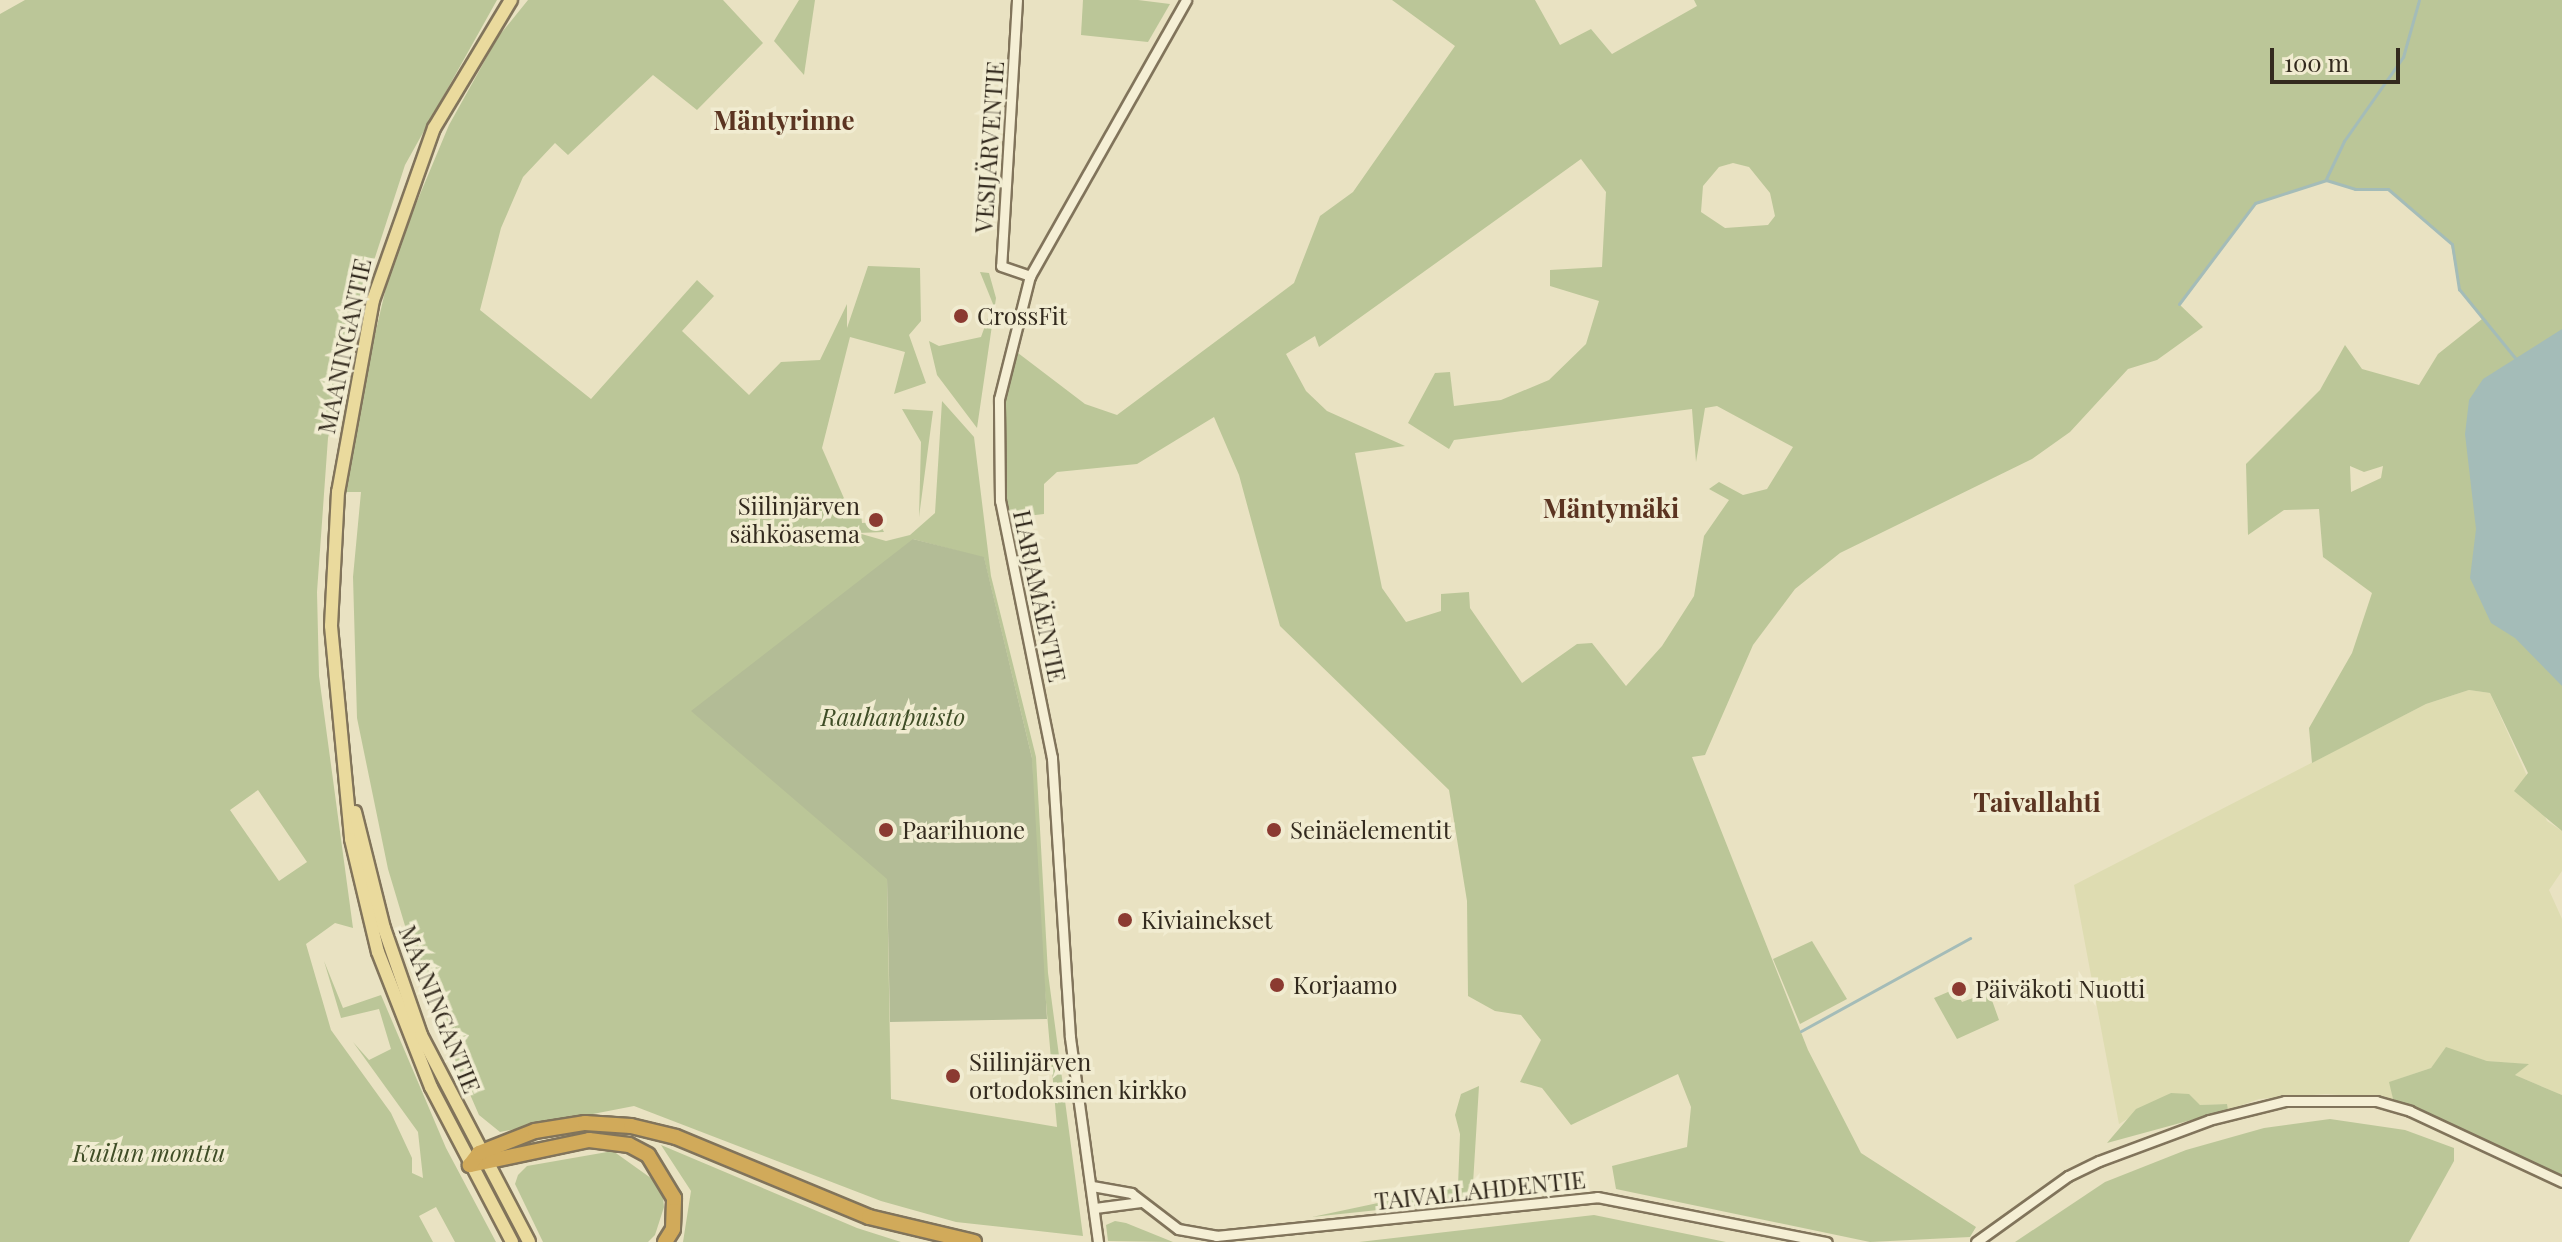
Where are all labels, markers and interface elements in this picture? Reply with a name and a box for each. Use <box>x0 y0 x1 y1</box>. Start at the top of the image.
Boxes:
scale bar <box>2274 32 2404 82</box>
text: 100 m <box>2284 46 2349 78</box>
street label: VESIJÄRVENTIE <box>969 60 1009 234</box>
district label: Mäntyrinne <box>713 104 855 136</box>
street label: MAANINGANTIE <box>311 256 377 436</box>
place label: CrossFit <box>977 302 1067 330</box>
marker: CrossFit <box>952 307 970 325</box>
place label: Siilinjärven sähköasema <box>729 492 860 548</box>
district label: Mäntymäki <box>1543 492 1679 524</box>
street label: HARJAMÄENTIE <box>1008 507 1072 685</box>
marker: Siilinjärven sähköasema <box>867 511 885 529</box>
park label: Rauhanpuisto <box>821 703 965 731</box>
district label: Taivallahti <box>1973 786 2101 818</box>
place label: Paarihuone <box>902 816 1025 844</box>
place label: Seinäelementit <box>1290 816 1451 844</box>
marker: Paarihuone <box>877 821 895 839</box>
marker: Seinäelementit <box>1265 821 1283 839</box>
place label: Kiviainekset <box>1141 906 1273 934</box>
marker: Kiviainekset <box>1116 911 1134 929</box>
street label: MAANINGANTIE <box>393 921 487 1097</box>
place label: Korjaamo <box>1293 971 1397 999</box>
place label: Päiväkoti Nuotti <box>1975 975 2145 1003</box>
marker: Korjaamo <box>1268 976 1286 994</box>
marker: Päiväkoti Nuotti <box>1950 980 1968 998</box>
place label: Siilinjärven ortodoksinen kirkko <box>969 1048 1188 1104</box>
marker: Siilinjärven ortodoksinen kirkko <box>944 1067 962 1085</box>
park label: Kuilun monttu <box>73 1139 225 1167</box>
street label: TAIVALLAHDENTIE <box>1373 1165 1587 1215</box>

